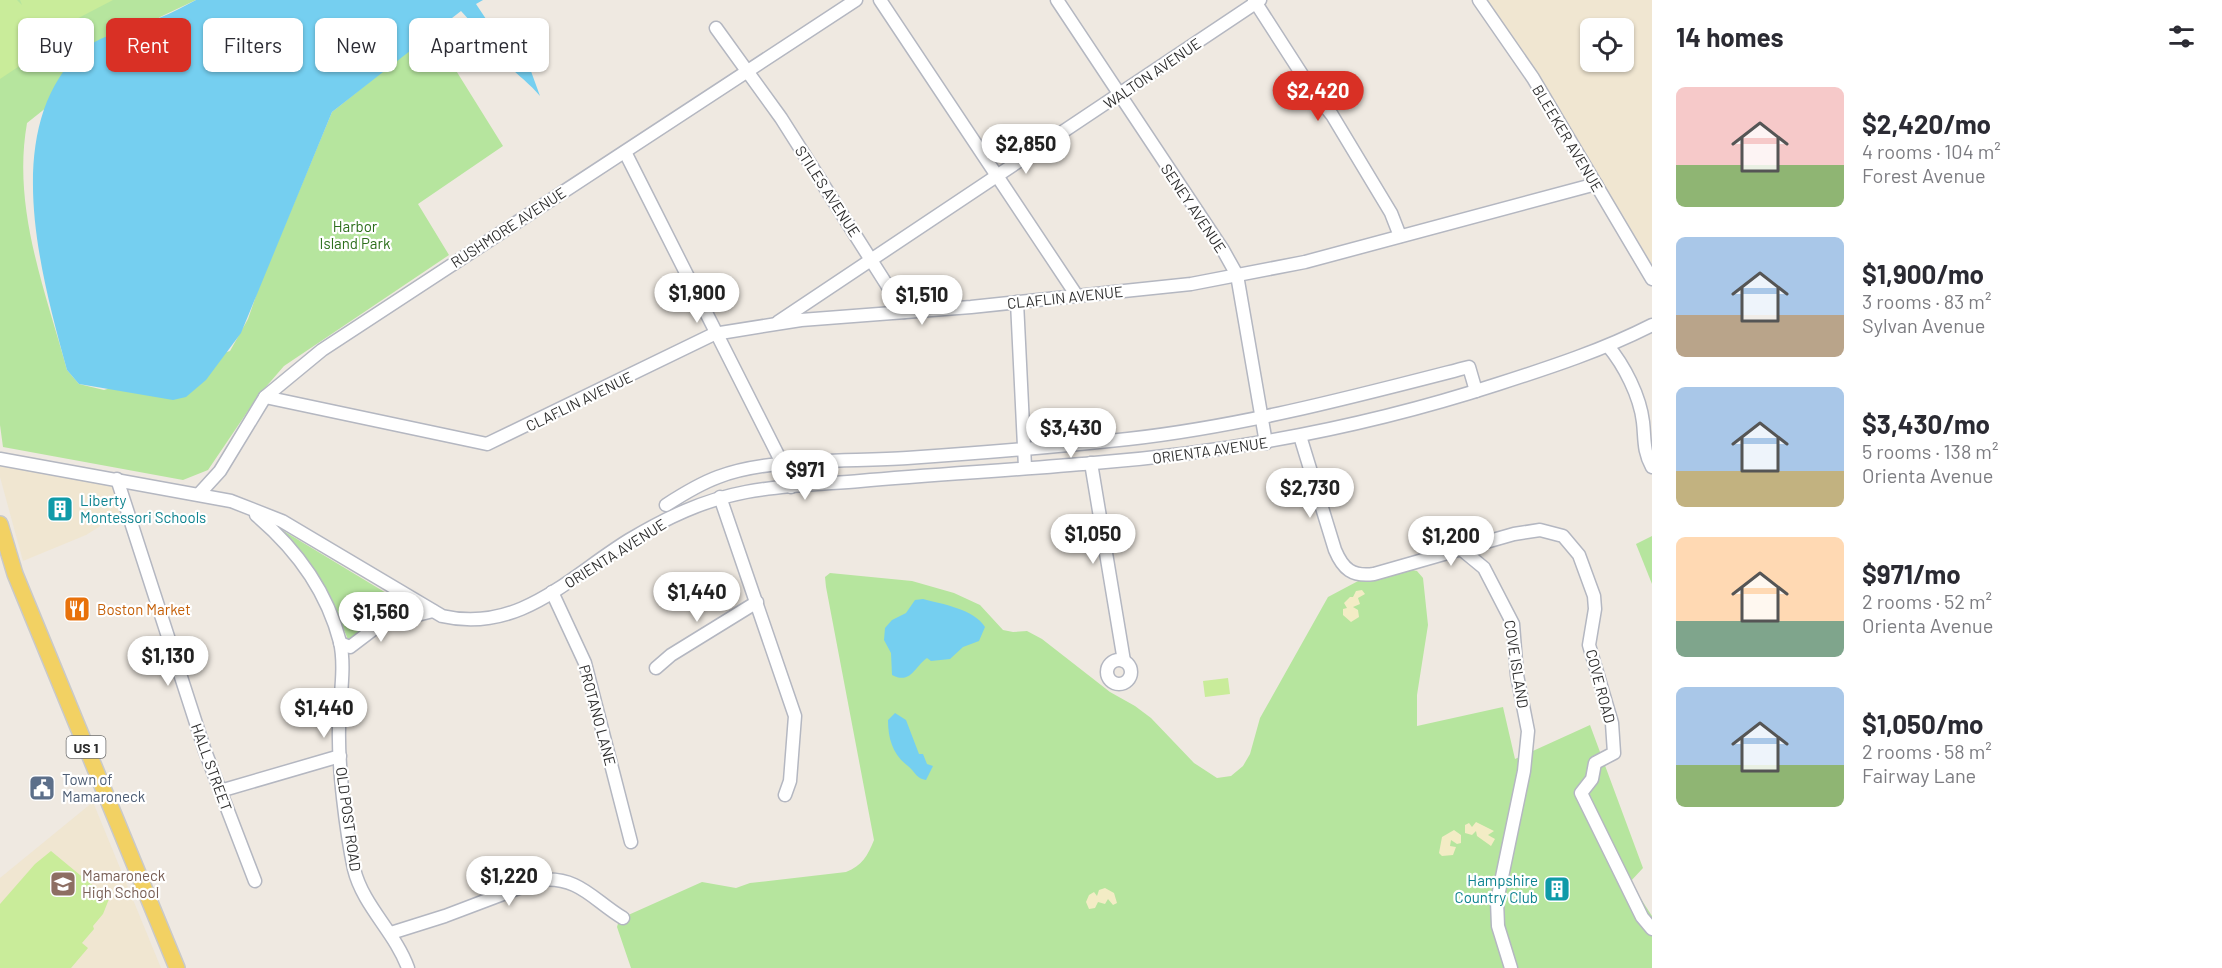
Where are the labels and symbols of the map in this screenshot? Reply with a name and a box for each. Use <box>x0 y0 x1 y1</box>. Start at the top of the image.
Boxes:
street label: WALTON AVENUE <box>1100 34 1204 112</box>
pin: $2,420 <box>1269 71 1367 122</box>
street label: BLEEKER AVENUE <box>1529 81 1607 195</box>
pin: $2,850 <box>977 124 1075 175</box>
street label: STILES AVENUE <box>792 142 864 240</box>
street label: SENEY AVENUE <box>1158 160 1230 256</box>
street label: RUSHMORE AVENUE <box>447 183 569 271</box>
park label: Harbor Island Park <box>320 217 391 252</box>
pin: $1,900 <box>648 273 746 324</box>
pin: $1,510 <box>873 275 971 326</box>
street label: CLAFLIN AVENUE <box>1006 282 1124 312</box>
street label: CLAFLIN AVENUE <box>523 367 635 435</box>
pin: $3,430 <box>1022 408 1120 459</box>
street label: ORIENTA AVENUE <box>1151 433 1269 467</box>
pin: $971 <box>769 450 841 501</box>
pin: $2,730 <box>1261 468 1359 519</box>
place label: Liberty Montessori Schools <box>80 491 206 526</box>
building icon: Liberty Montessori Schools <box>45 494 75 524</box>
pin: $1,050 <box>1044 514 1142 565</box>
street label: ORIENTA AVENUE <box>561 515 669 591</box>
pin: $1,200 <box>1402 516 1500 567</box>
pin: $1,440 <box>648 572 746 623</box>
pin: $1,560 <box>332 592 430 643</box>
restaurant icon: Boston Market <box>62 594 92 624</box>
place label: Boston Market <box>97 600 191 618</box>
street label: COVE ISLAND <box>1501 619 1533 709</box>
pin: $1,130 <box>119 636 217 687</box>
street label: COVE ROAD <box>1582 647 1620 725</box>
street label: PROTANO LANE <box>576 663 620 767</box>
pin: $1,440 <box>275 688 373 739</box>
street label: HALL STREET <box>188 721 236 813</box>
road number: US 1 <box>66 736 106 758</box>
street label: OLD POST ROAD <box>333 766 365 872</box>
place label: Town of Mamaroneck <box>62 770 146 805</box>
public building icon: Town of Mamaroneck <box>27 773 57 803</box>
pin: $1,220 <box>460 856 558 907</box>
place label: Mamaroneck High School <box>82 866 166 901</box>
school or university icon: Mamaroneck High School <box>48 869 78 899</box>
place label: Hampshire Country Club <box>1455 871 1538 906</box>
building icon: Hampshire Country Club <box>1542 874 1572 904</box>

